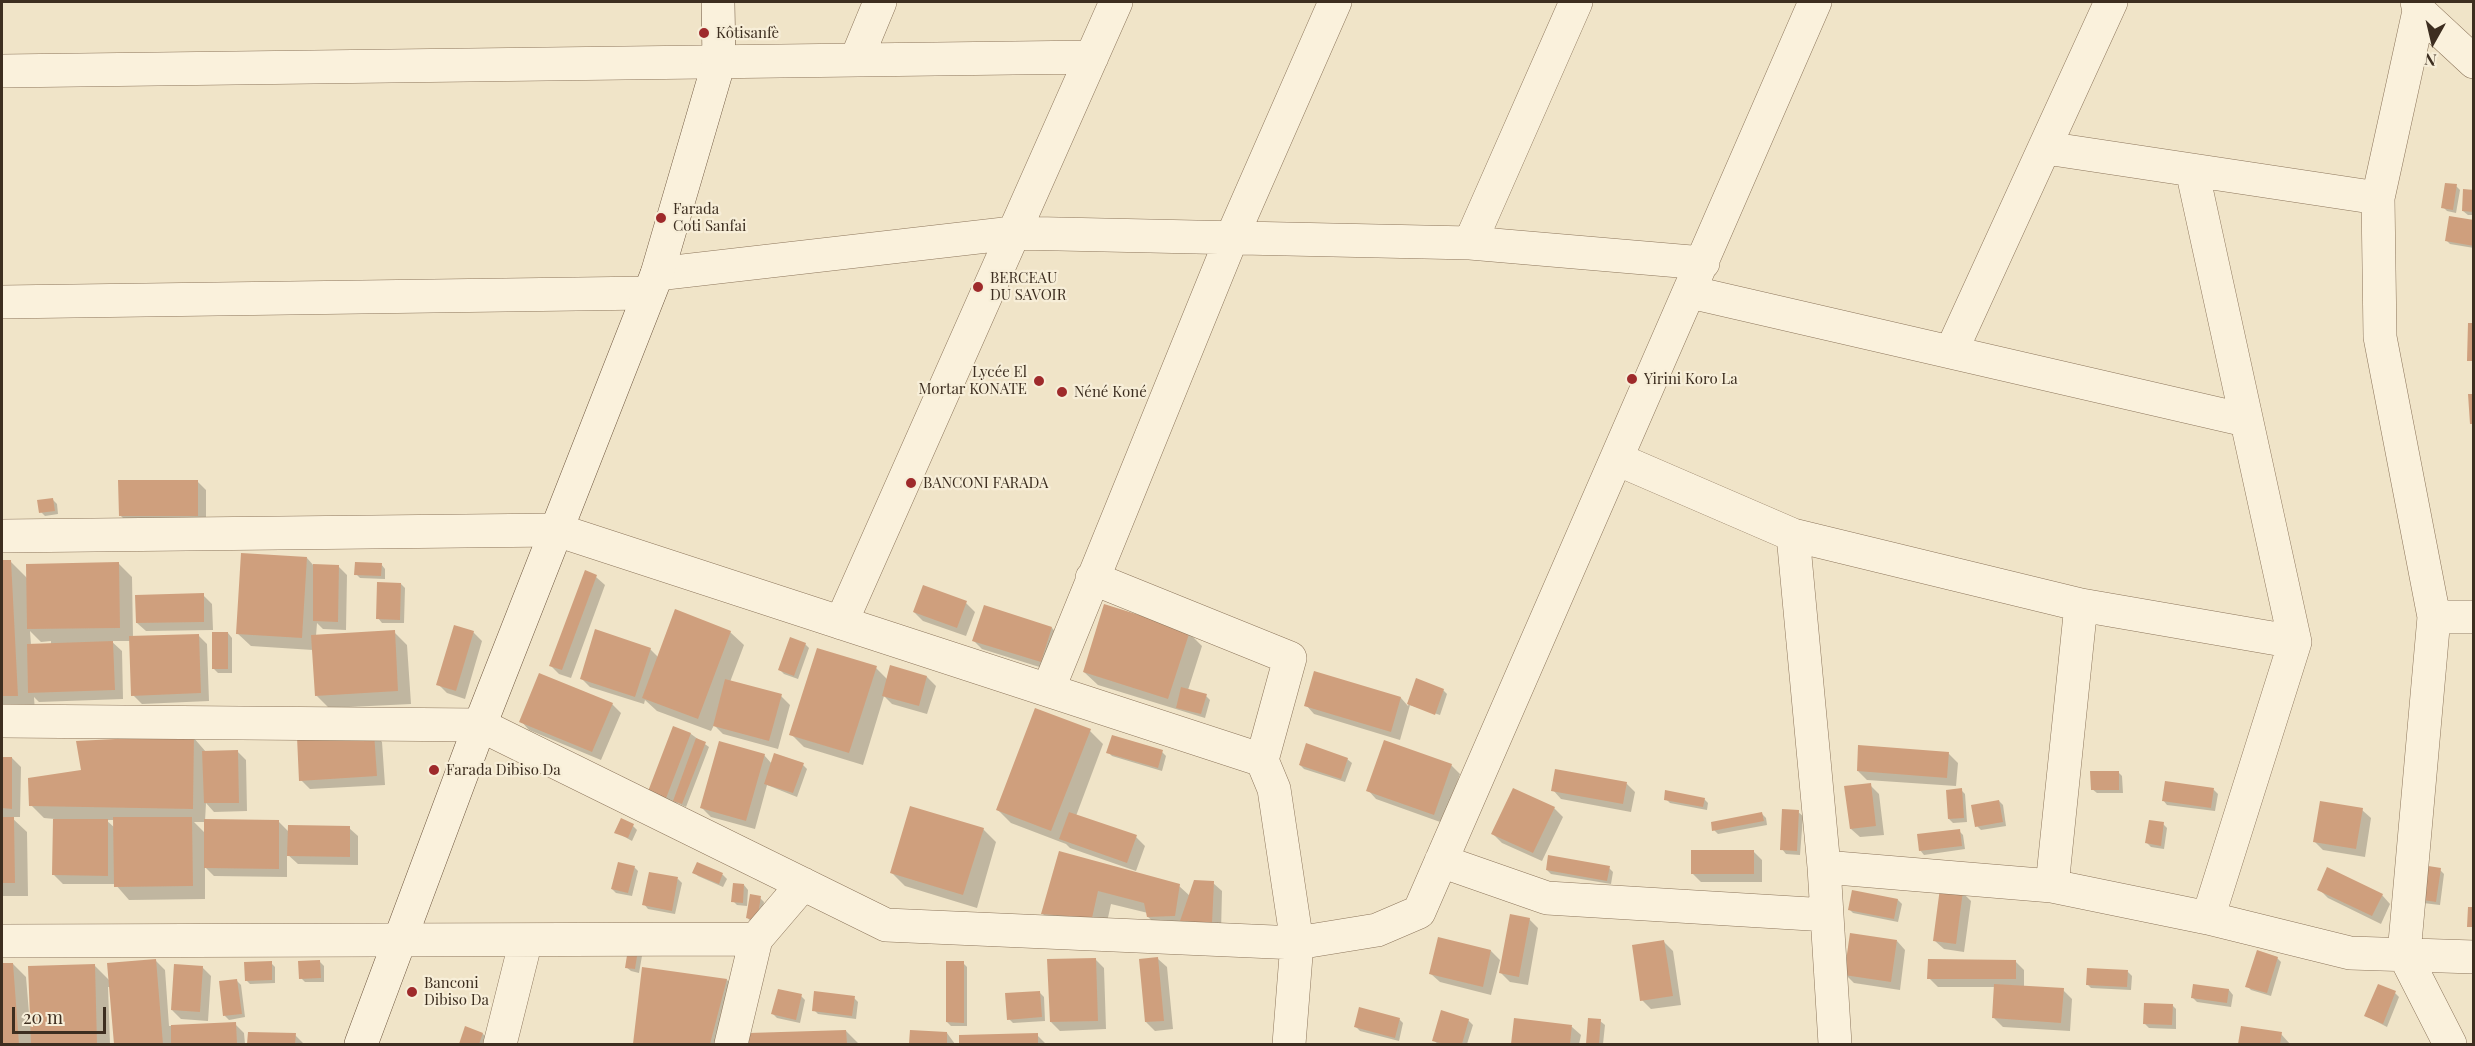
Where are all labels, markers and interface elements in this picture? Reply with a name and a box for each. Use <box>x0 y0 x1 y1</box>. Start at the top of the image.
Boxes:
north arrow <box>2403 12 2463 72</box>
place label: Kôtisanfè <box>716 24 779 42</box>
marker: Kôtisanfè <box>697 26 711 40</box>
text: N <box>2423 49 2438 72</box>
place label: Farada Coti Sanfai <box>673 200 746 235</box>
marker: Farada Coti Sanfai <box>654 211 668 225</box>
place label: BERCEAU DU SAVOIR <box>990 269 1066 304</box>
marker: BERCEAU DU SAVOIR <box>971 280 985 294</box>
place label: Lycée El Mortar KONATE <box>918 363 1027 398</box>
place label: Yirini Koro La <box>1644 370 1738 388</box>
marker: Yirini Koro La <box>1625 372 1639 386</box>
marker: Lycée El Mortar KONATE <box>1032 374 1046 388</box>
place label: Néné Koné <box>1074 383 1147 401</box>
marker: Néné Koné <box>1055 385 1069 399</box>
place label: BANCONI FARADA <box>923 474 1048 492</box>
marker: BANCONI FARADA <box>904 476 918 490</box>
place label: Farada Dibiso Da <box>446 761 561 779</box>
marker: Farada Dibiso Da <box>427 763 441 777</box>
place label: Banconi Dibiso Da <box>424 974 489 1009</box>
marker: Banconi Dibiso Da <box>405 985 419 999</box>
scale bar <box>15 995 110 1033</box>
text: 20 m <box>23 1005 63 1029</box>

